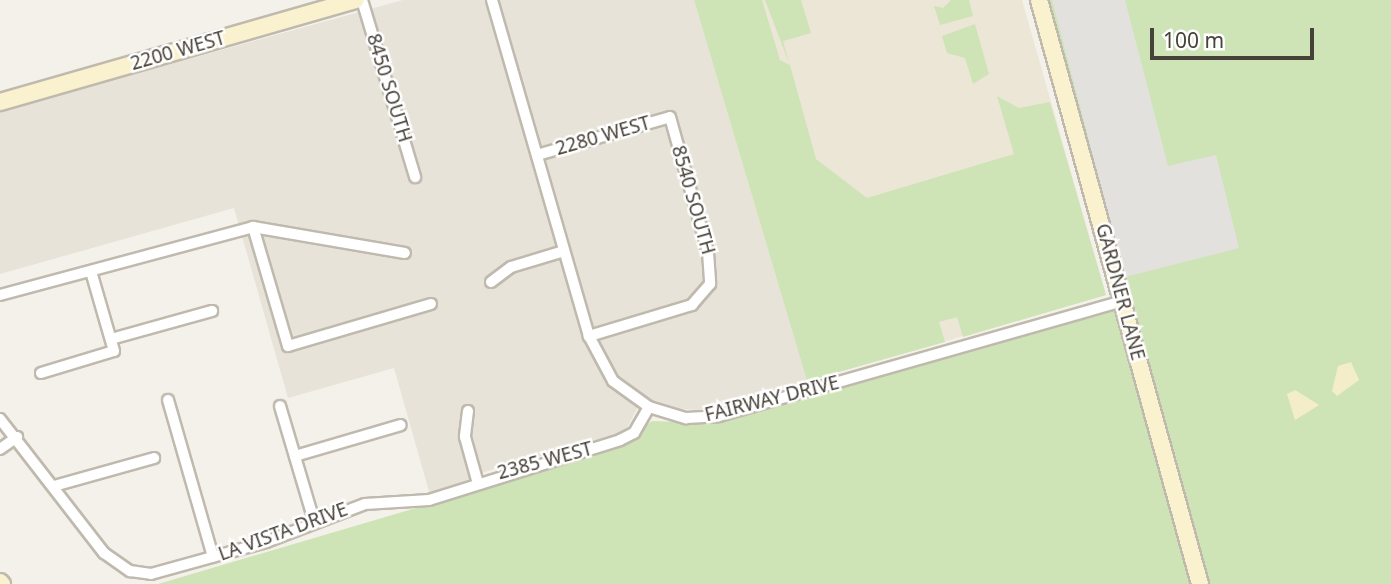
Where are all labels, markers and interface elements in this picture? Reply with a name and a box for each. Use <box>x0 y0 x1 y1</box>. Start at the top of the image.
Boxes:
scale bar <box>1153 14 1318 58</box>
text: 100 m <box>1163 26 1224 54</box>
street label: 2200 WEST <box>128 27 228 75</box>
street label: 8450 SOUTH <box>362 31 416 145</box>
street label: 2280 WEST <box>553 112 653 160</box>
street label: 8540 SOUTH <box>667 143 719 257</box>
street label: GARDNER LANE <box>1091 221 1149 363</box>
street label: FAIRWAY DRIVE <box>702 371 842 427</box>
street label: 2385 WEST <box>495 437 595 485</box>
street label: LA VISTA DRIVE <box>215 498 351 566</box>

